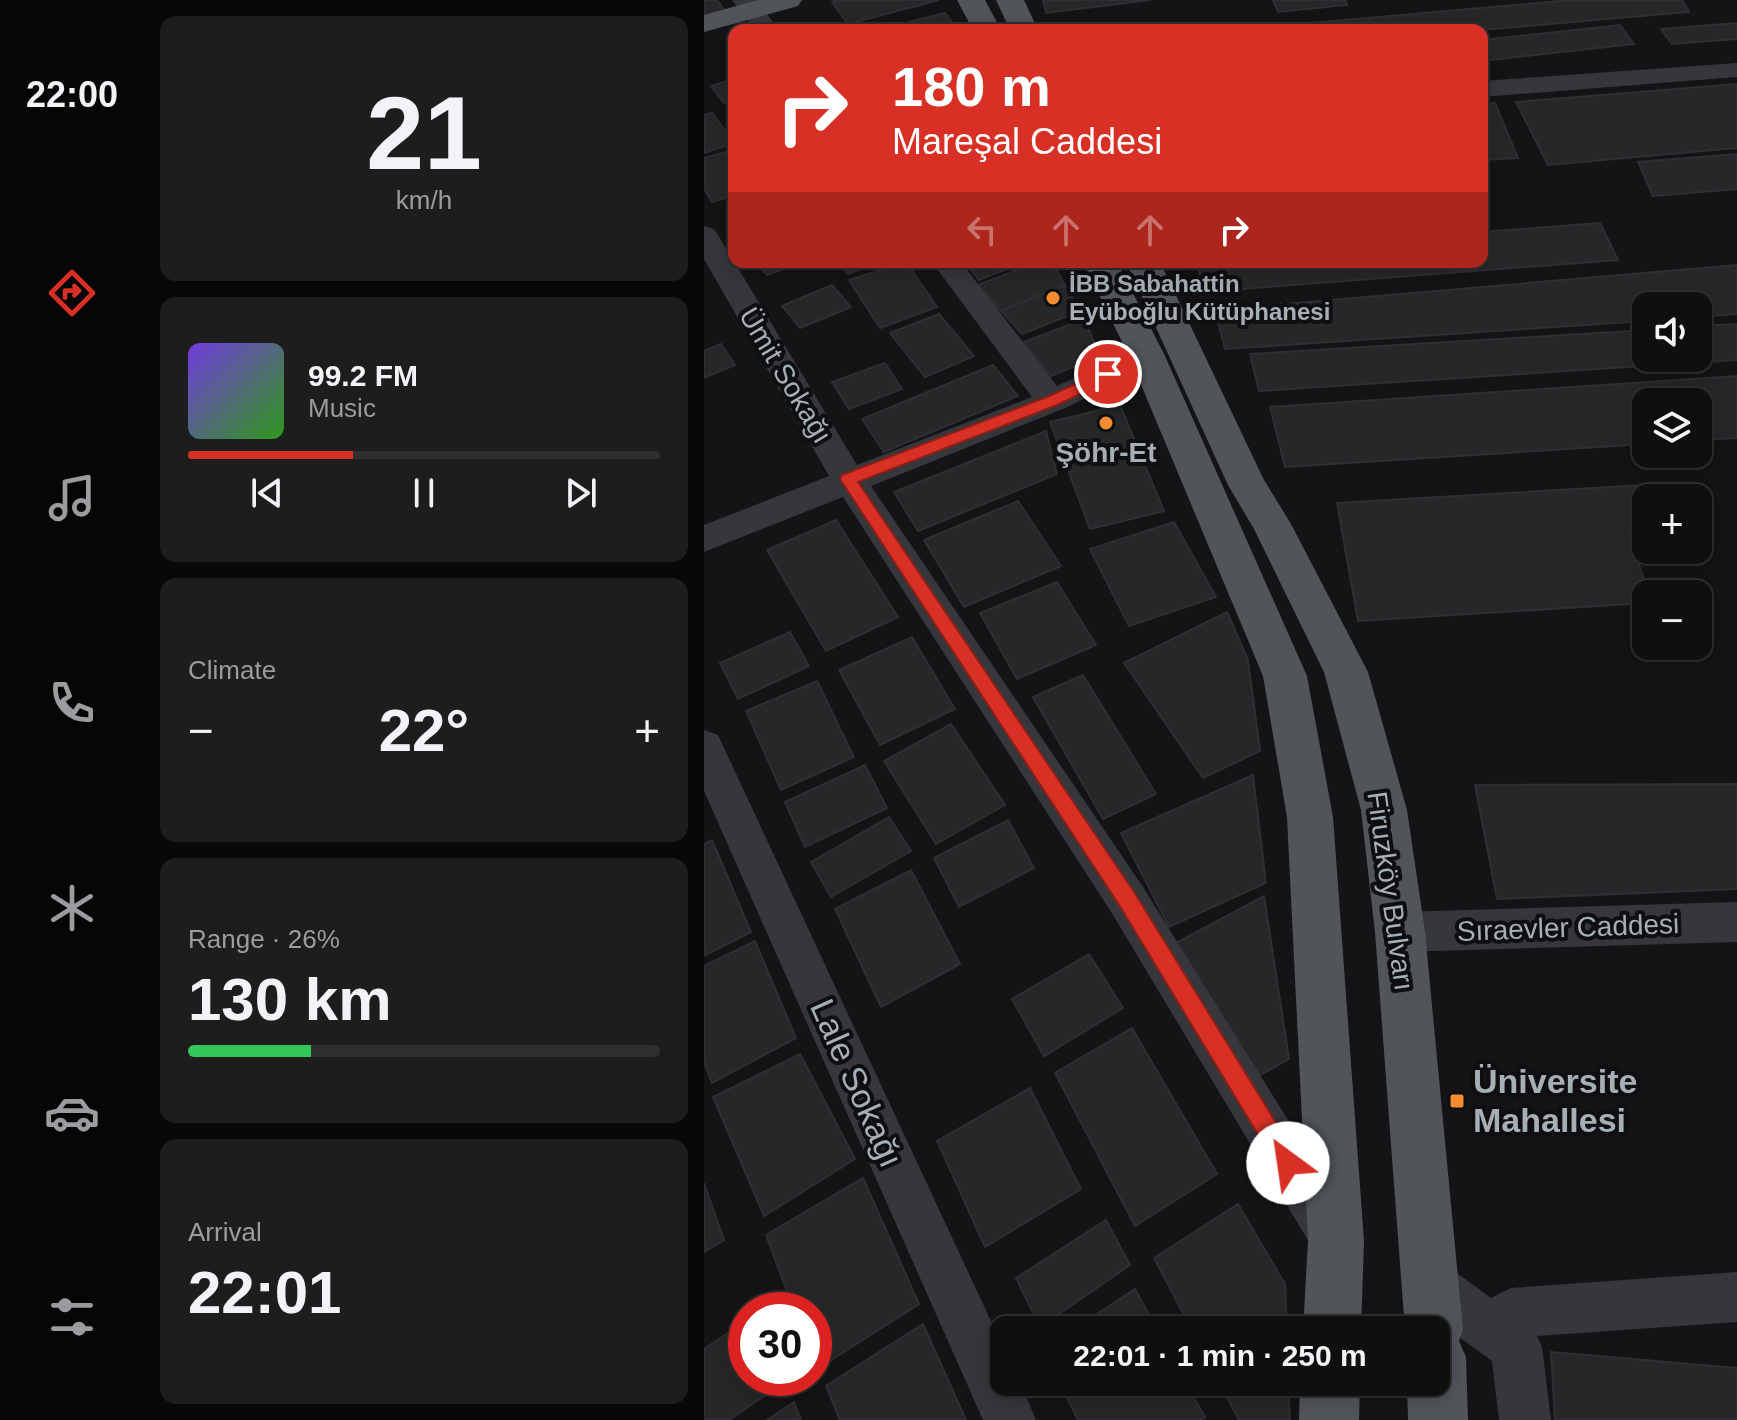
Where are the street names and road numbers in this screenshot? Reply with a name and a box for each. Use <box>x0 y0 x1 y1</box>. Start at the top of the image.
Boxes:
street label: Ümit Sokağı <box>733 302 838 449</box>
street label: Firuzköy Bulvarı <box>1361 790 1420 993</box>
street label: Sıraevler Caddesi <box>1456 908 1680 947</box>
street label: Lale Sokağı <box>803 993 911 1173</box>

